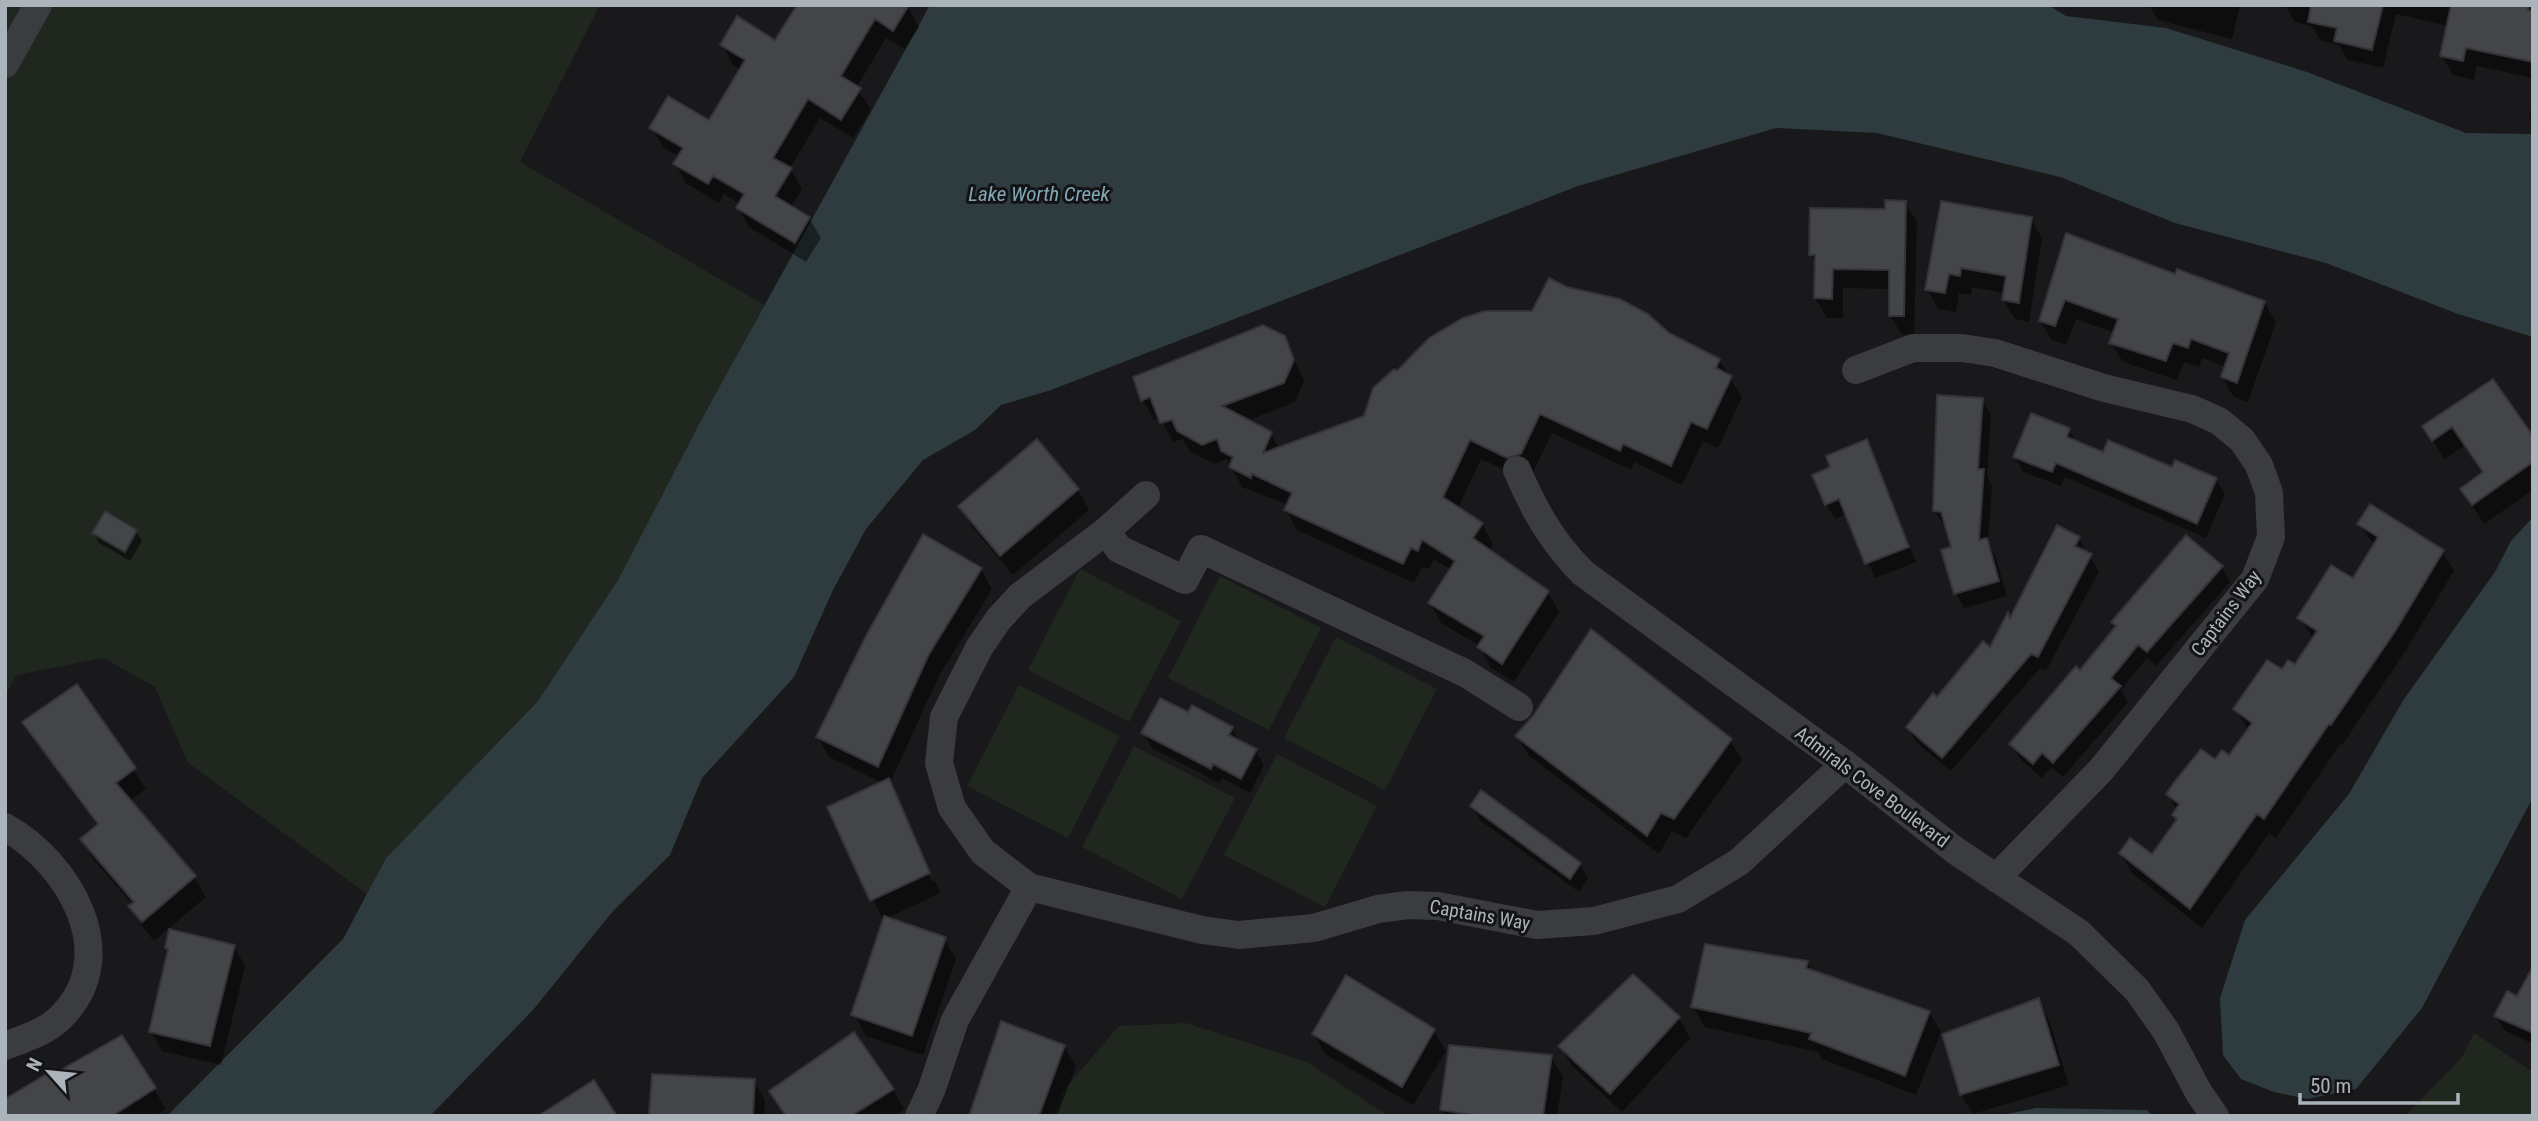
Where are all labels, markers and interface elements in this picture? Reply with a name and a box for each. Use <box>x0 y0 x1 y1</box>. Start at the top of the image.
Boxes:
water label: Lake Worth Creek <box>968 182 1110 206</box>
street label: Captains Way <box>2186 565 2266 660</box>
street label: Admirals Cove Boulevard <box>1791 722 1953 852</box>
street label: Captains Way <box>1428 895 1532 935</box>
north arrow <box>14 1037 84 1107</box>
text: N <box>21 1054 47 1075</box>
scale bar <box>2300 1062 2458 1106</box>
text: 50 m <box>2310 1074 2351 1098</box>

